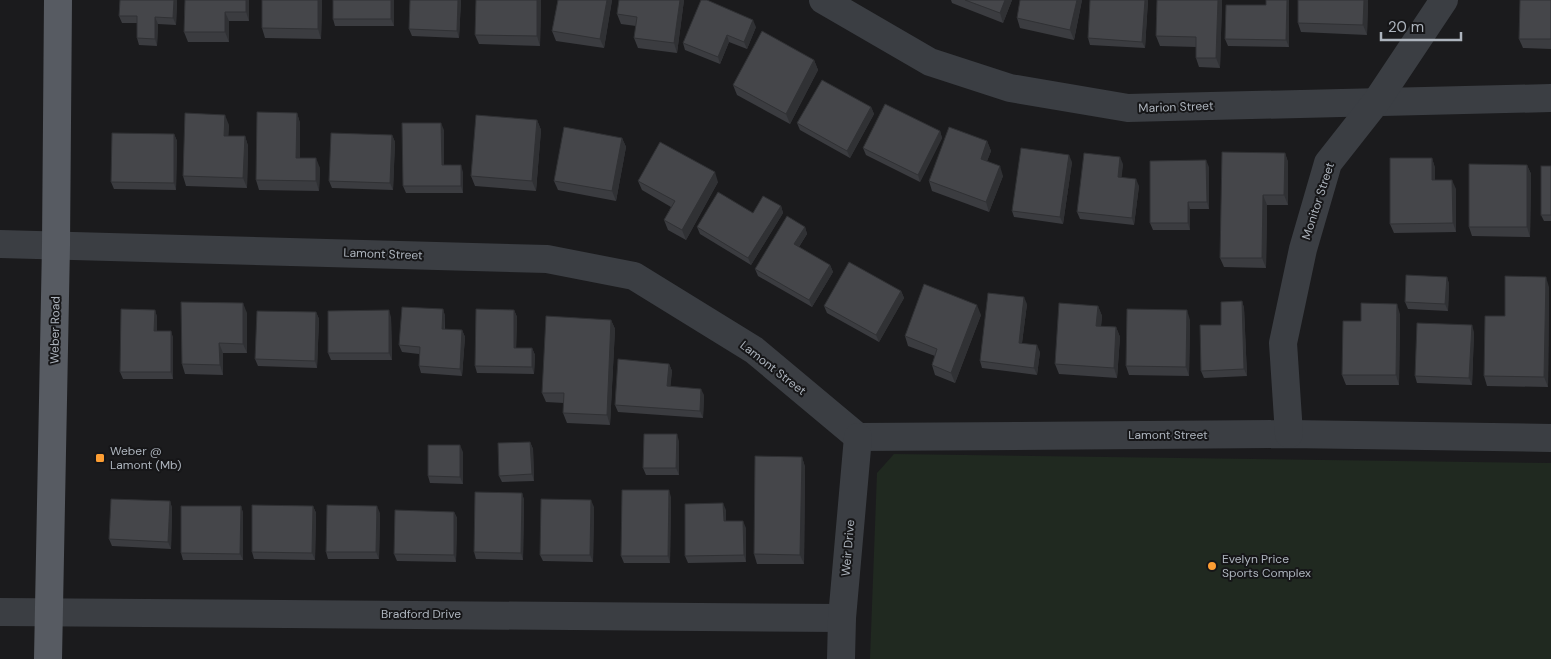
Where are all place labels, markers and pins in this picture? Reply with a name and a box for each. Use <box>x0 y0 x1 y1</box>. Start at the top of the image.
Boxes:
place label: Weber @ Lamont (Mb) <box>110 443 182 473</box>
marker: Weber @ Lamont (Mb) <box>94 452 106 464</box>
place label: Evelyn Price Sports Complex <box>1222 551 1311 581</box>
marker: Evelyn Price Sports Complex <box>1206 560 1218 572</box>

